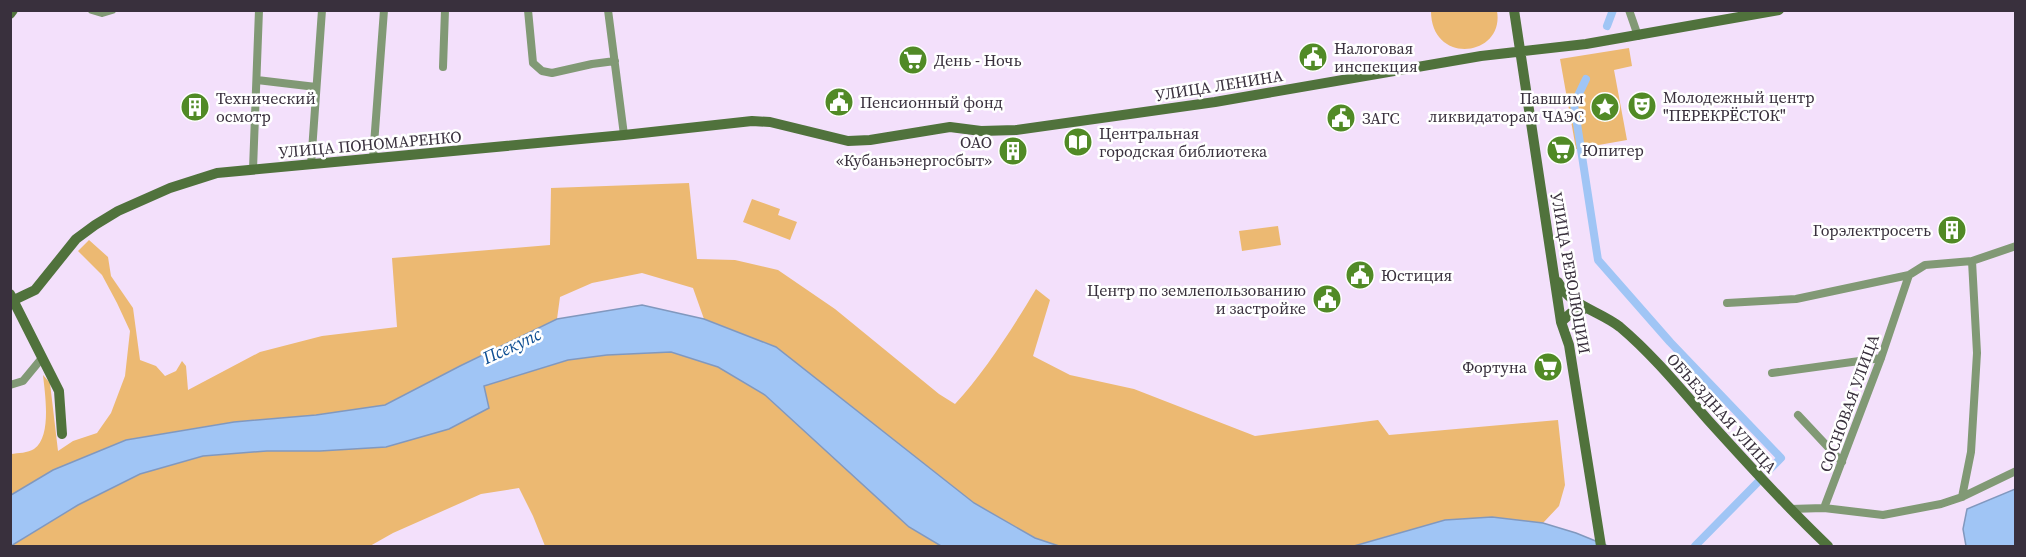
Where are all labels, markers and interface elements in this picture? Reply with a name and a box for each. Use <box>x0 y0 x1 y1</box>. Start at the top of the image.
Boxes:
place label: Налоговая инспекция <box>1334 37 1418 77</box>
public building icon: Налоговая инспекция <box>1297 41 1329 73</box>
supermarket icon: День - Ночь <box>897 44 929 76</box>
place label: День - Ночь <box>934 49 1022 71</box>
street label: УЛИЦА ЛЕНИНА <box>1153 64 1285 106</box>
public building icon: Пенсионный фонд <box>823 86 855 118</box>
place label: Молодежный центр "ПЕРЕКРЁСТОК" <box>1663 86 1815 126</box>
place label: Технический осмотр <box>216 87 316 127</box>
place label: Павшим ликвидаторам ЧАЭС <box>1428 87 1584 127</box>
theatre icon: Молодежный центр "ПЕРЕКРЁСТОК" <box>1626 90 1658 122</box>
building icon: Технический осмотр <box>179 91 211 123</box>
place label: Пенсионный фонд <box>860 91 1003 113</box>
place icon: Павшим ликвидаторам ЧАЭС <box>1589 91 1621 123</box>
public building icon: ЗАГС <box>1325 102 1357 134</box>
place label: ЗАГС <box>1362 107 1400 129</box>
place label: Центральная городская библиотека <box>1099 122 1268 162</box>
street label: УЛИЦА ПОНОМАРЕНКО <box>278 125 462 163</box>
library icon: Центральная городская библиотека <box>1062 126 1094 158</box>
place label: ОАО «Кубаньэнергосбыт» <box>836 131 992 171</box>
supermarket icon: Юпитер <box>1545 134 1577 166</box>
building icon: ОАО «Кубаньэнергосбыт» <box>997 135 1029 167</box>
place label: Юпитер <box>1582 139 1644 161</box>
street label: УЛИЦА РЕВОЛЮЦИИ <box>1546 190 1596 356</box>
building icon: Горэлектросеть <box>1936 214 1968 246</box>
place label: Горэлектросеть <box>1813 219 1931 241</box>
public building icon: Юстиция <box>1344 259 1376 291</box>
place label: Юстиция <box>1381 264 1452 286</box>
place label: Центр по землепользованию и застройке <box>1087 279 1306 319</box>
public building icon: Центр по землепользованию и застройке <box>1311 283 1343 315</box>
water label: Псекупс <box>477 321 546 370</box>
street label: СОСНОВАЯ УЛИЦА <box>1814 331 1884 475</box>
street label: ОБЪЕЗДНАЯ УЛИЦА <box>1662 348 1782 478</box>
supermarket icon: Фортуна <box>1532 351 1564 383</box>
place label: Фортуна <box>1462 356 1528 378</box>

